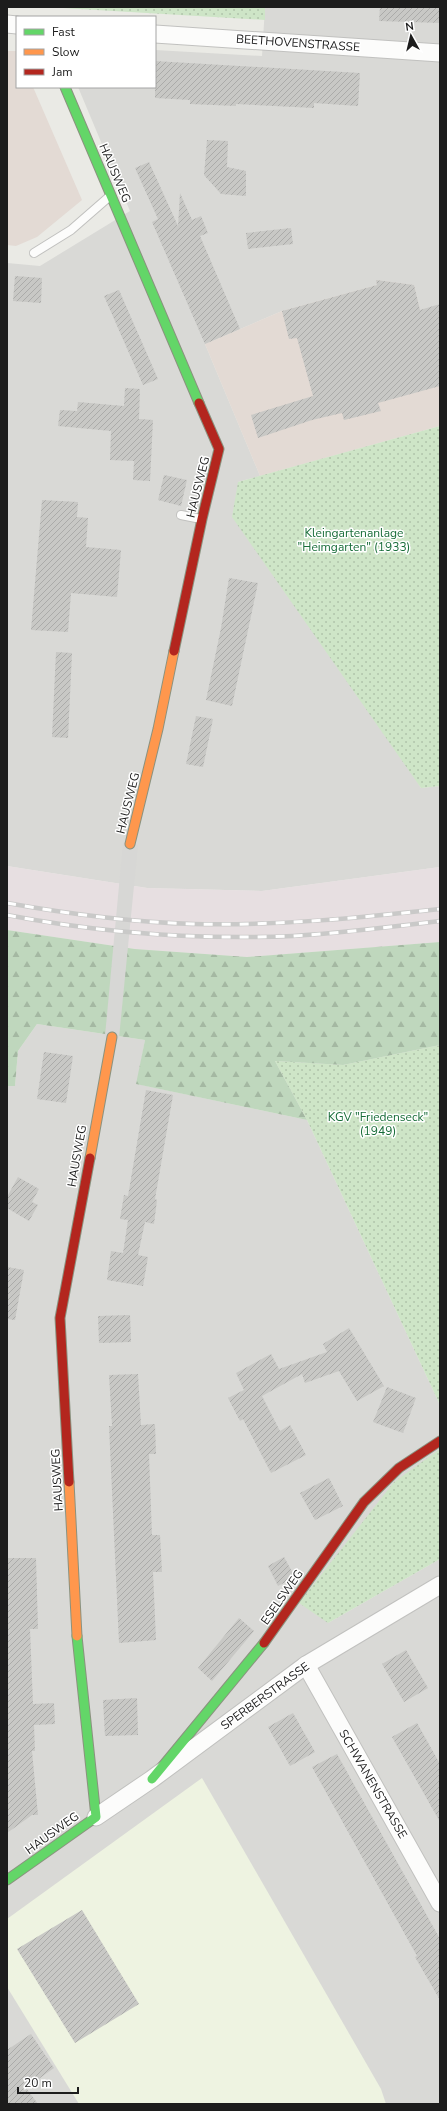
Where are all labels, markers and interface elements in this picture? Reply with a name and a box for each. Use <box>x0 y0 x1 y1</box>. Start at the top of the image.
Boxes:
legend <box>16 16 156 88</box>
north arrow <box>391 16 431 56</box>
text: N <box>405 19 415 35</box>
text: Fast <box>52 24 75 40</box>
street label: BEETHOVENSTRASSE <box>235 31 361 55</box>
text: Slow <box>52 44 80 60</box>
text: Jam <box>51 64 73 80</box>
street label: HAUSWEG <box>95 141 135 205</box>
street label: HAUSWEG <box>183 455 213 519</box>
park label: Kleingartenanlage "Heimgarten" (1933) <box>298 525 410 555</box>
street label: HAUSWEG <box>113 771 143 835</box>
park label: KGV "Friedenseck" (1949) <box>328 1109 428 1139</box>
street label: HAUSWEG <box>64 1124 90 1188</box>
street label: HAUSWEG <box>47 1448 67 1512</box>
street label: ESELSWEG <box>257 1566 307 1628</box>
street label: SPERBERSTRASSE <box>217 1658 313 1734</box>
street label: SCHWANENSTRASSE <box>335 1727 411 1841</box>
street label: HAUSWEG <box>22 1808 82 1858</box>
scale bar <box>18 2069 78 2095</box>
text: 20 m <box>24 2075 52 2091</box>

